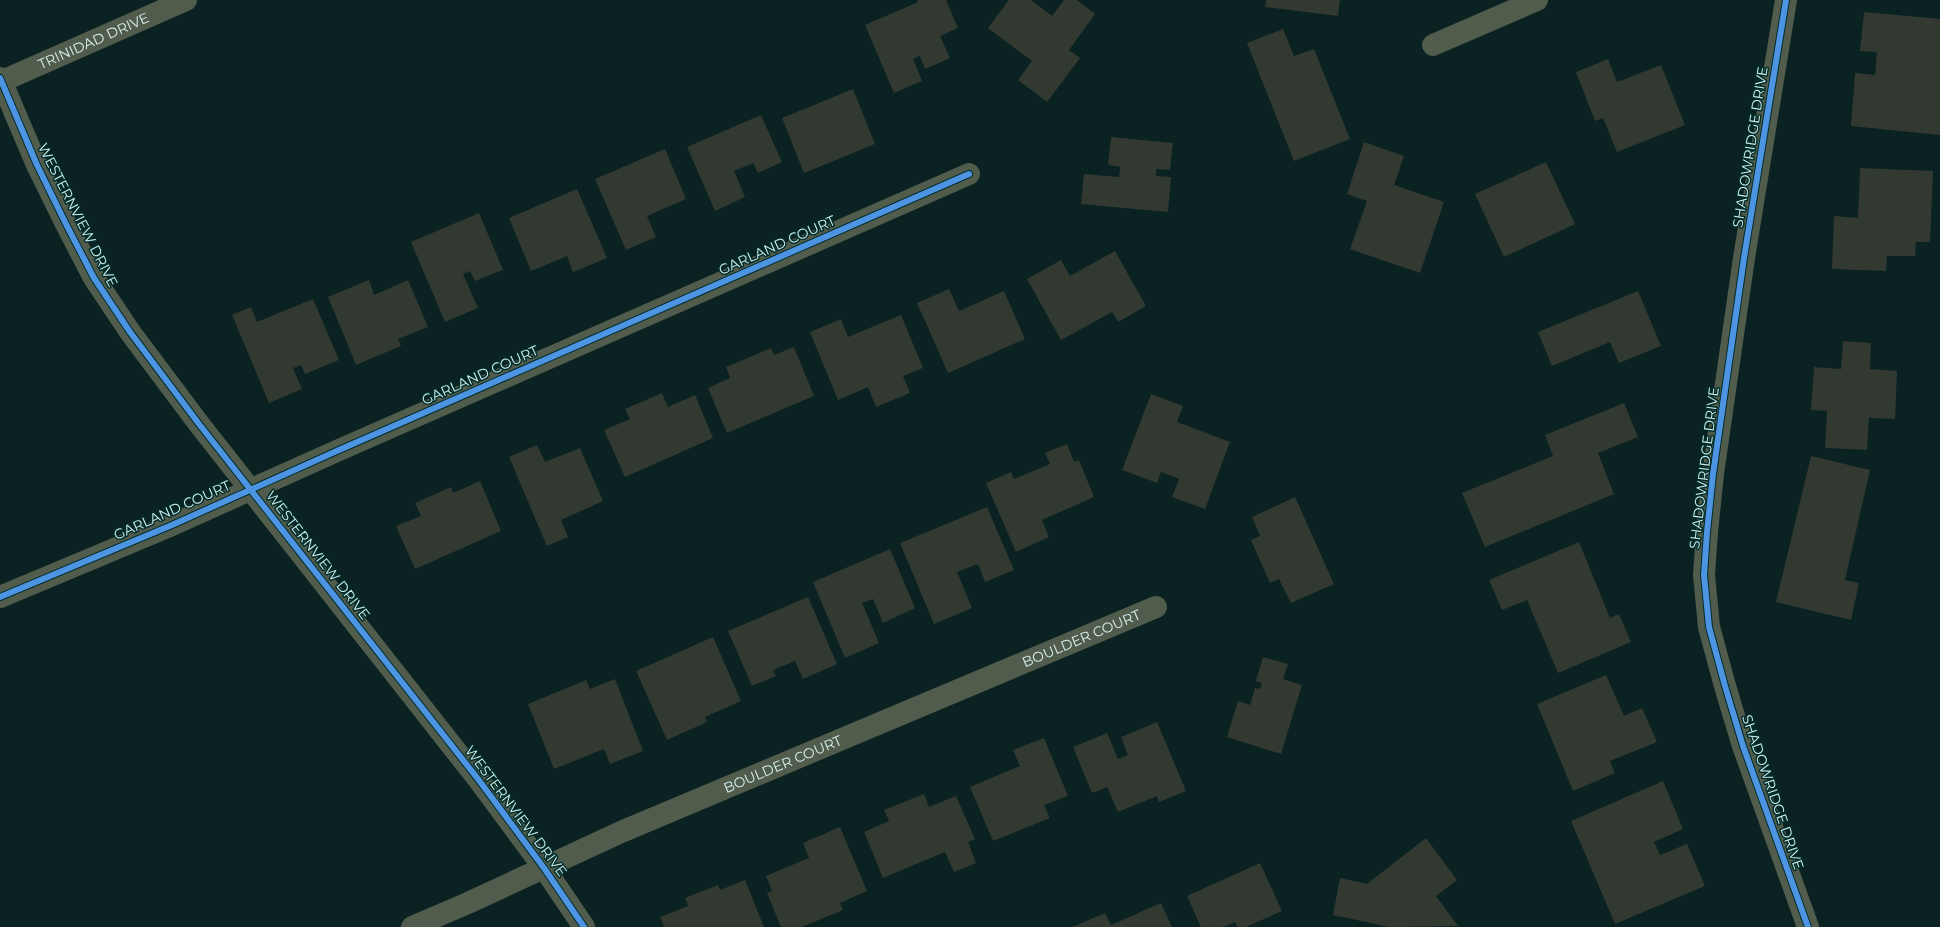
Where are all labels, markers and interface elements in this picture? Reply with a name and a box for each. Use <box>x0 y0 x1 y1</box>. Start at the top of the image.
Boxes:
street label: TRINIDAD DRIVE <box>35 9 152 73</box>
street label: SHADOWRIDGE DRIVE <box>1728 65 1772 229</box>
street label: WESTERNVIEW DRIVE <box>34 140 122 290</box>
street label: GARLAND COURT <box>716 211 838 279</box>
street label: GARLAND COURT <box>419 341 541 409</box>
street label: SHADOWRIDGE DRIVE <box>1685 386 1723 550</box>
street label: GARLAND COURT <box>111 476 233 544</box>
street label: WESTERNVIEW DRIVE <box>262 487 374 623</box>
street label: BOULDER COURT <box>1019 606 1143 671</box>
street label: SHADOWRIDGE DRIVE <box>1738 712 1808 872</box>
street label: BOULDER COURT <box>721 731 845 797</box>
street label: WESTERNVIEW DRIVE <box>461 742 571 880</box>

